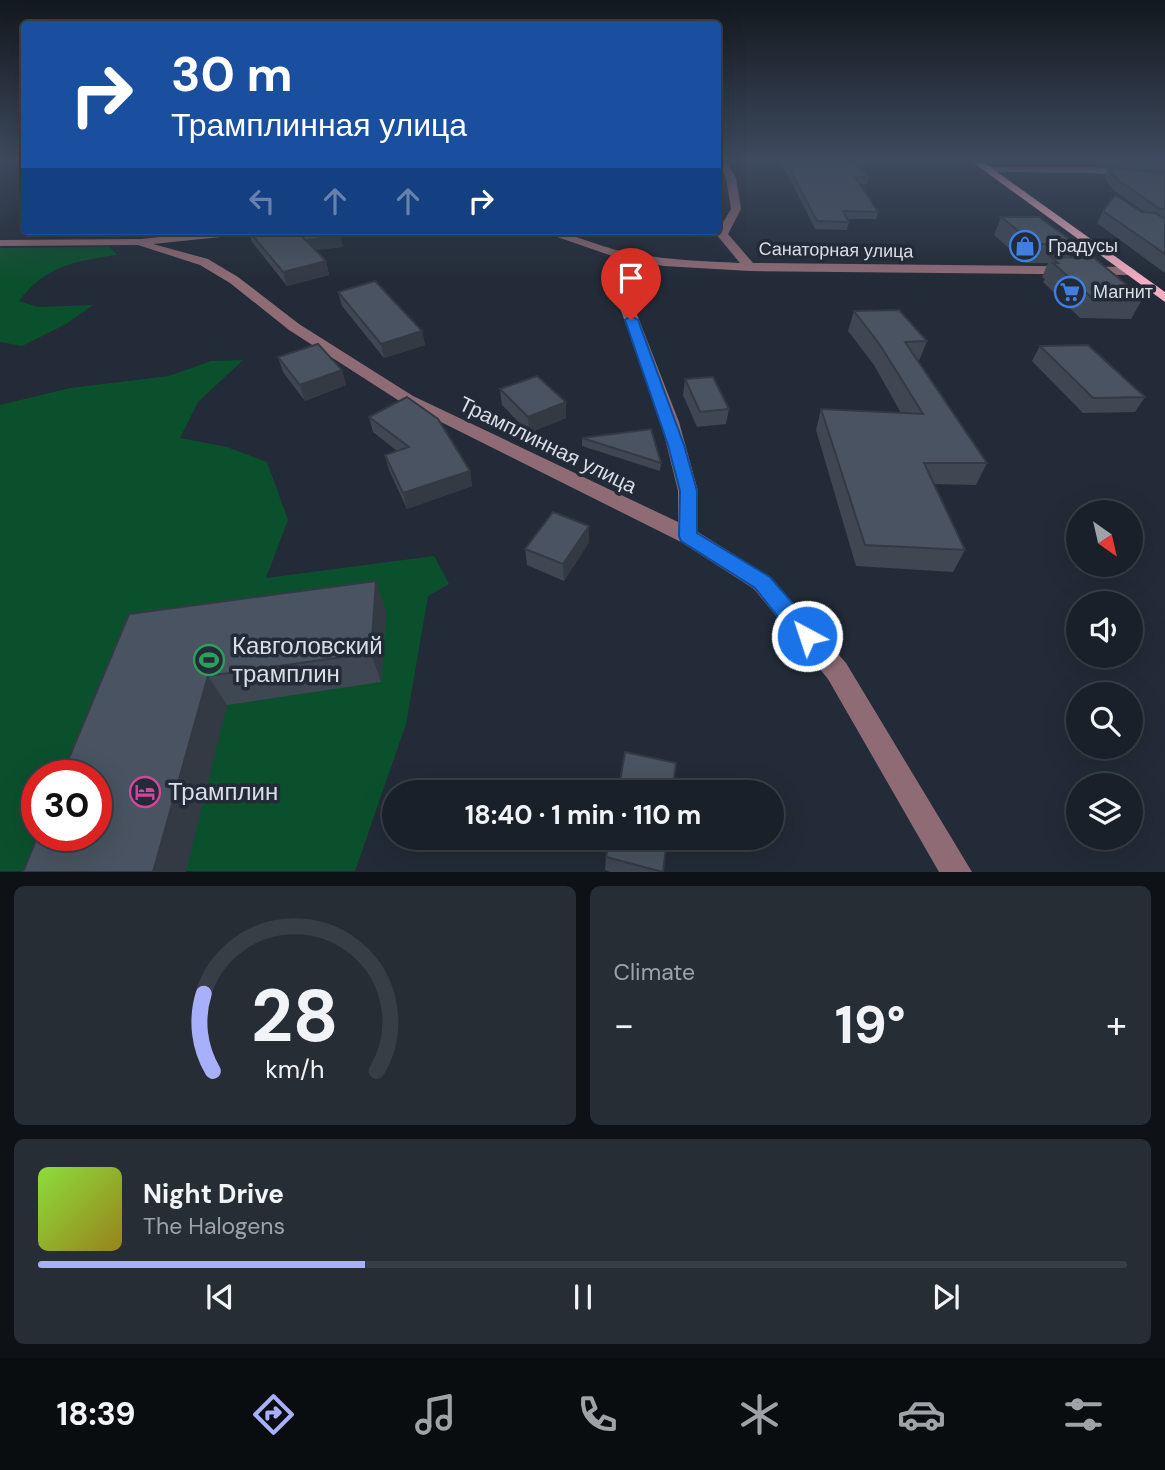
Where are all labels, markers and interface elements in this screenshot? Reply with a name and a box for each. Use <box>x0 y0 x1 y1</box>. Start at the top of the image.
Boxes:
text: 30 m <box>171 42 293 106</box>
icon: right <box>56 49 147 140</box>
text: Трамплинная улица <box>171 104 467 146</box>
icon: left <box>243 182 281 220</box>
icon: ahead <box>316 182 354 220</box>
icon: ahead <box>389 182 427 220</box>
icon: right <box>462 182 500 220</box>
shop icon: Градусы <box>1008 229 1042 263</box>
place label: Градусы <box>1048 234 1118 258</box>
street label: Санаторная улица <box>758 237 915 263</box>
pin <box>601 248 661 320</box>
icon: arrive <box>612 259 650 297</box>
supermarket icon: Магнит <box>1053 275 1087 309</box>
place label: Магнит <box>1093 280 1153 304</box>
street label: Трамплинная улица <box>455 390 642 500</box>
north arrow <box>1066 500 1143 578</box>
map controls <box>1066 500 1143 850</box>
button: sound <box>1066 591 1143 668</box>
position arrow <box>770 599 844 673</box>
place label: Кавголовский трамплин <box>232 630 383 689</box>
sports icon: Кавголовский трамплин <box>192 643 226 677</box>
button: search <box>1066 682 1143 759</box>
speed limit sign: 30 <box>21 760 112 851</box>
button: layers <box>1066 773 1143 850</box>
hotel icon: Трамплин <box>128 775 162 809</box>
place label: Трамплин <box>168 776 278 807</box>
text: 18:40 · 1 min · 110 m <box>465 798 701 832</box>
text: Climate <box>614 957 695 987</box>
text: 28 <box>251 970 339 1065</box>
text: 19° <box>835 991 906 1059</box>
text: − <box>614 1000 634 1050</box>
text: + <box>1106 1000 1127 1050</box>
text: km/h <box>265 1053 324 1086</box>
text: Night Drive <box>143 1177 284 1211</box>
text: The Halogens <box>143 1211 285 1241</box>
icon: previous <box>201 1278 239 1316</box>
icon: pause <box>564 1278 602 1316</box>
icon: next <box>927 1278 965 1316</box>
icon: directions <box>249 1390 298 1439</box>
icon: music <box>411 1390 460 1439</box>
icon: phone <box>573 1390 622 1439</box>
icon: climate <box>735 1390 784 1439</box>
icon: car <box>897 1390 946 1439</box>
icon: filters <box>1059 1390 1108 1439</box>
text: 18:39 <box>57 1393 135 1435</box>

